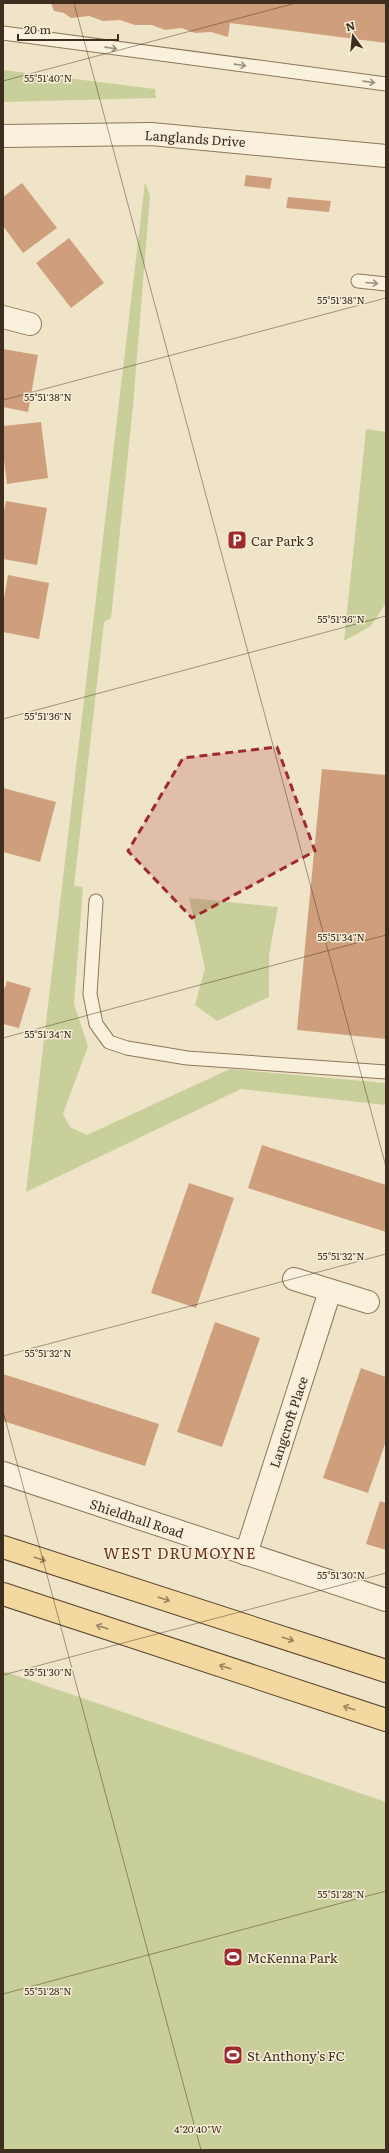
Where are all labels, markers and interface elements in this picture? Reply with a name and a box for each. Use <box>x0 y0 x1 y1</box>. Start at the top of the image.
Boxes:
scale bar <box>18 16 118 42</box>
north arrow <box>333 16 373 56</box>
text: N <box>344 16 357 34</box>
text: 20 m <box>24 20 51 38</box>
one-way arrow <box>104 44 117 51</box>
one-way arrow <box>233 61 246 69</box>
text: 55°51'40"N <box>24 70 72 85</box>
one-way arrow <box>362 78 375 86</box>
street label: Langlands Drive <box>144 125 246 151</box>
one-way arrow <box>365 279 378 286</box>
text: 55°51'38"N <box>317 292 365 307</box>
text: 55°51'38"N <box>24 389 72 404</box>
parking icon: Car Park 3 <box>226 529 248 551</box>
place label: Car Park 3 <box>251 531 314 550</box>
text: 55°51'36"N <box>317 611 365 626</box>
text: 55°51'36"N <box>24 708 72 723</box>
text: 55°51'34"N <box>317 929 365 944</box>
text: 55°51'34"N <box>24 1026 72 1041</box>
text: 55°51'32"N <box>317 1248 365 1263</box>
text: 55°51'32"N <box>24 1345 72 1360</box>
street label: Langcroft Place <box>264 1373 312 1470</box>
street label: Shieldhall Road <box>88 1494 187 1542</box>
district label: WEST DRUMOYNE <box>103 1541 257 1564</box>
one-way arrow <box>33 1556 46 1563</box>
text: 55°51'30"N <box>317 1567 365 1582</box>
one-way arrow <box>157 1596 170 1603</box>
one-way arrow <box>96 1622 108 1630</box>
one-way arrow <box>281 1636 294 1643</box>
one-way arrow <box>219 1663 232 1670</box>
text: 55°51'30"N <box>24 1664 72 1679</box>
one-way arrow <box>343 1704 356 1711</box>
text: 55°51'28"N <box>317 1886 365 1901</box>
sports icon: McKenna Park <box>222 1946 244 1968</box>
place label: McKenna Park <box>247 1948 339 1967</box>
text: 55°51'28"N <box>24 1983 72 1998</box>
sports icon: St Anthony's FC <box>222 2044 244 2066</box>
place label: St Anthony's FC <box>247 2046 345 2065</box>
text: 4°20'40"W <box>174 2121 222 2136</box>

